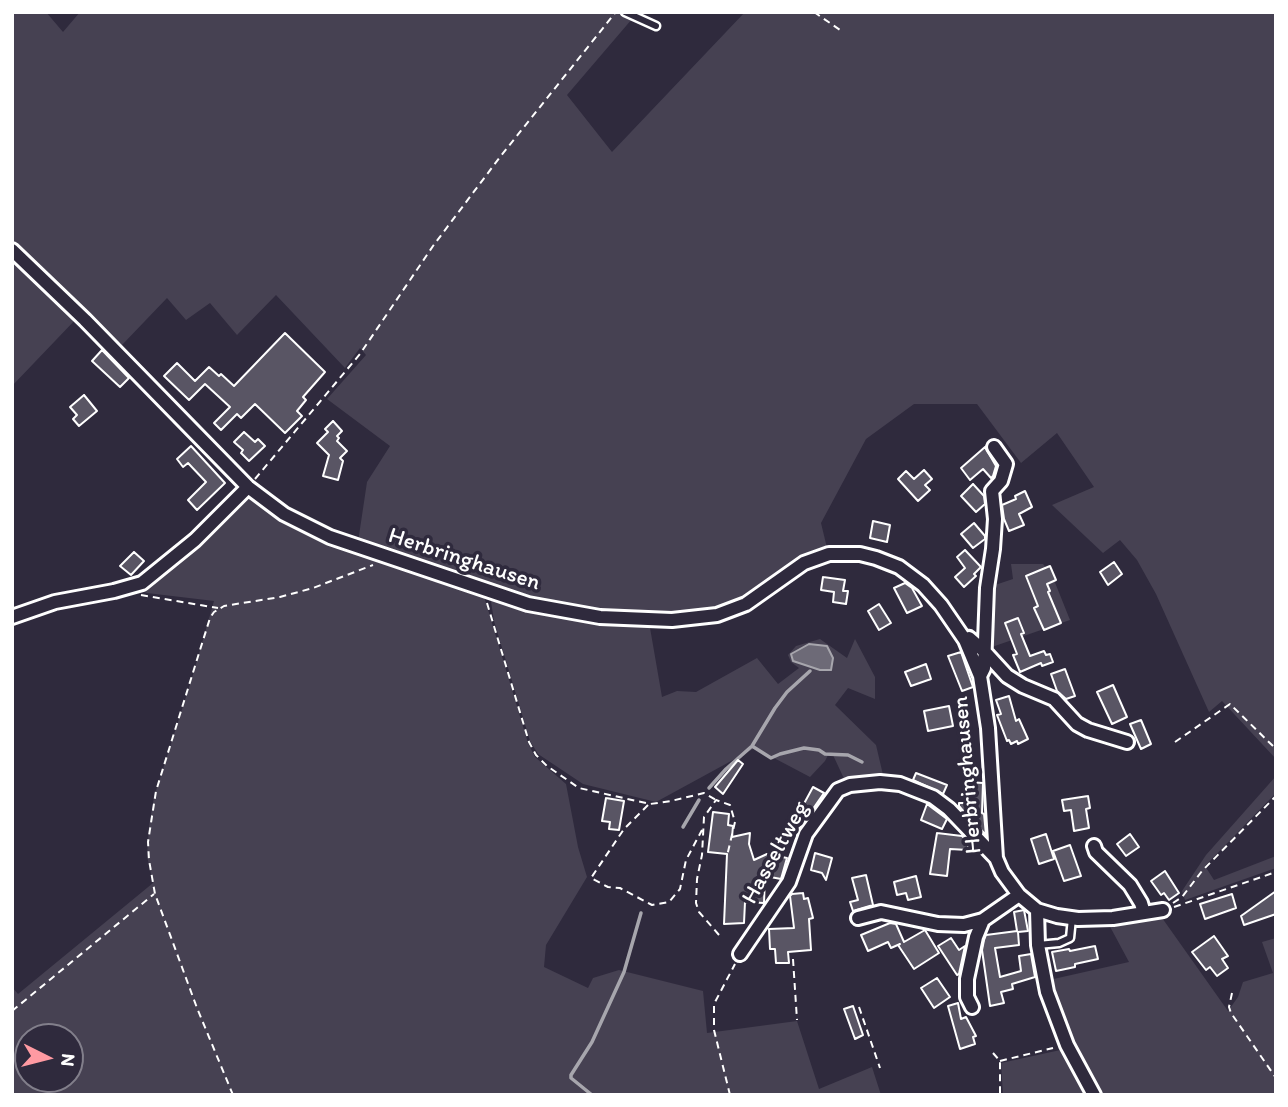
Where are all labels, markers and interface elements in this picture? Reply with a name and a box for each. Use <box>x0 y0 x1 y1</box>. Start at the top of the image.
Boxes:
street label: Herbringhausen <box>385 522 543 598</box>
street label: Herbringhausen <box>947 695 989 855</box>
street label: Hasseltweg <box>737 797 815 909</box>
north arrow <box>14 1023 84 1093</box>
text: N <box>56 1052 81 1068</box>

